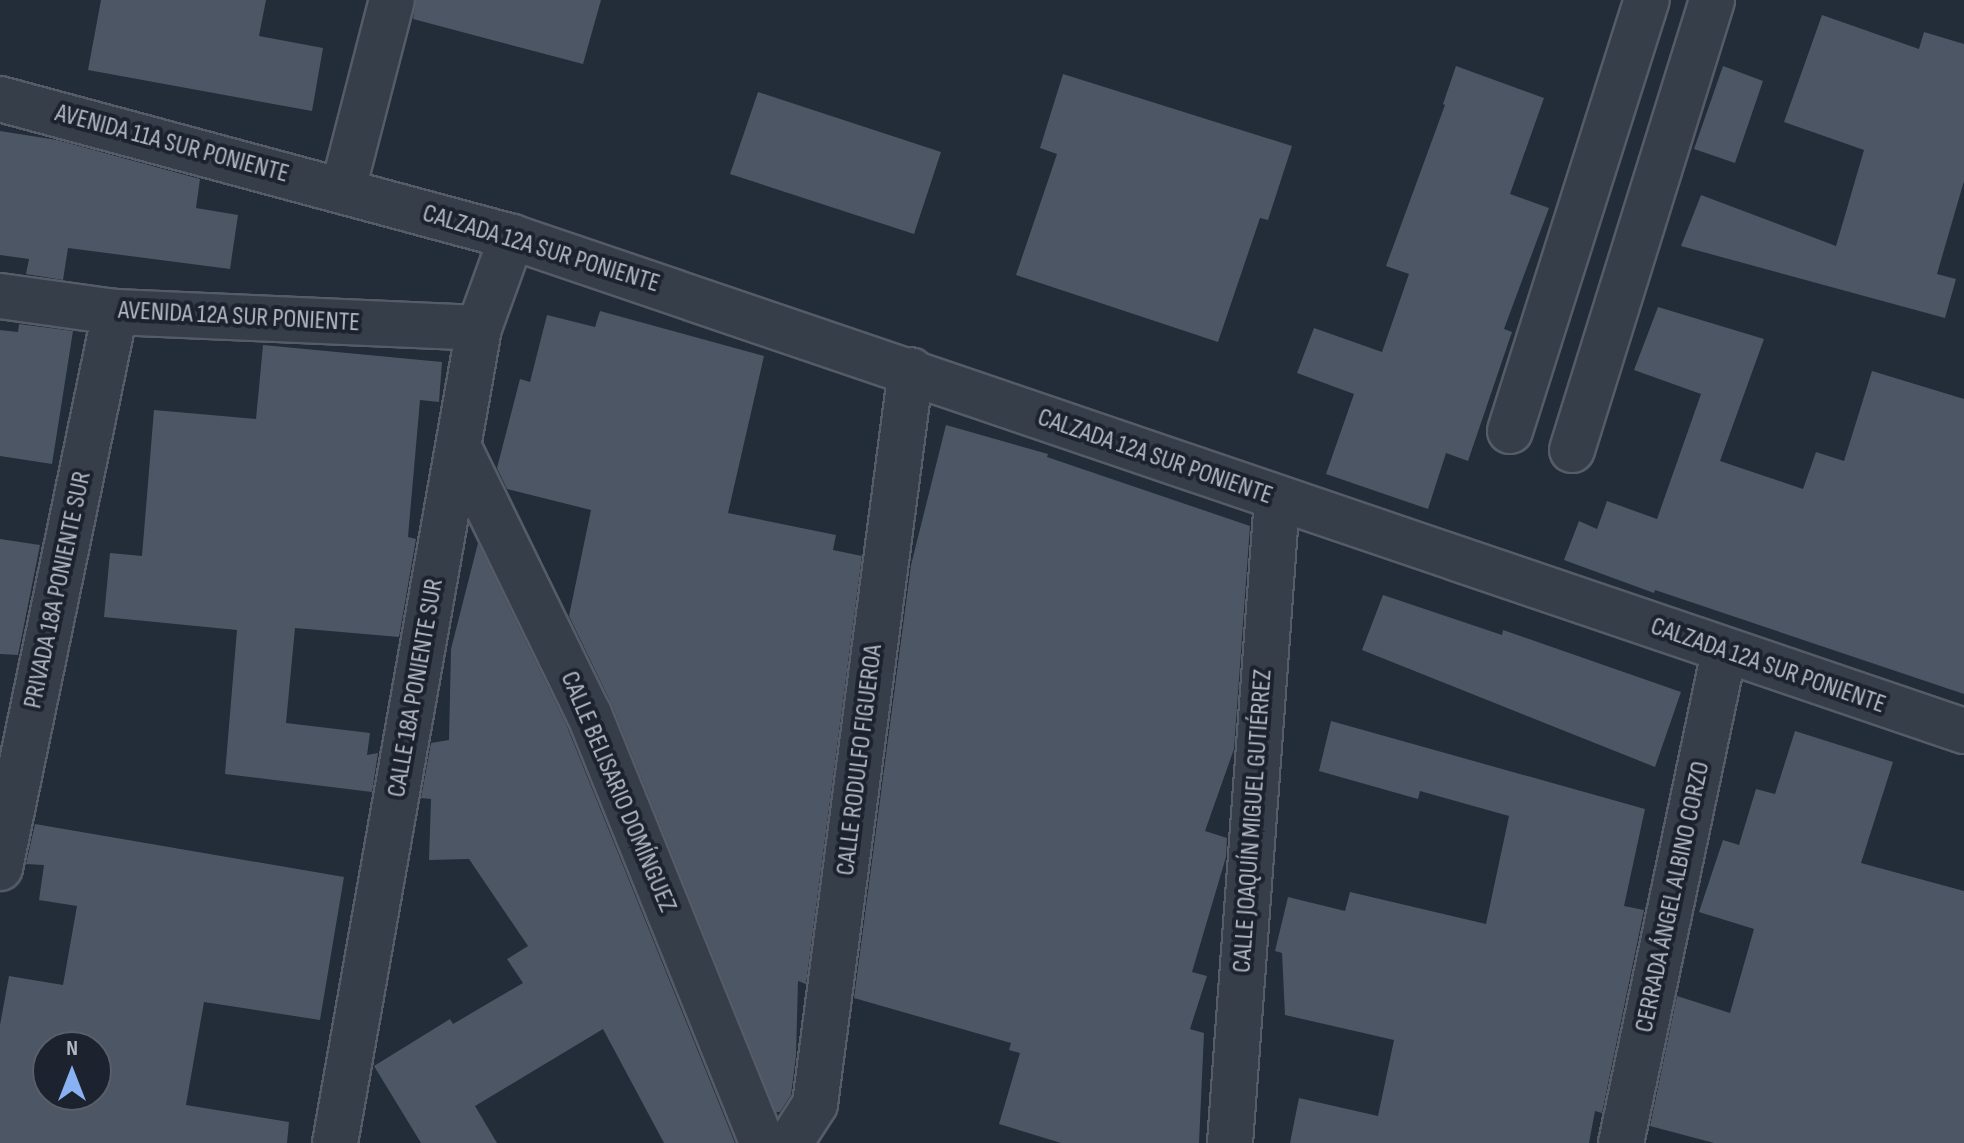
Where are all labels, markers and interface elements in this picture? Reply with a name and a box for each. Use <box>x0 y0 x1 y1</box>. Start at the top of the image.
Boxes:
street label: AVENIDA 11A SUR PONIENTE <box>52 98 292 190</box>
street label: CALZADA 12A SUR PONIENTE <box>419 198 663 300</box>
street label: AVENIDA 12A SUR PONIENTE <box>117 295 361 339</box>
street label: CALZADA 12A SUR PONIENTE <box>1034 402 1276 512</box>
street label: PRIVADA 18A PONIENTE SUR <box>18 469 98 711</box>
street label: CALLE 18A PONIENTE SUR <box>381 576 451 800</box>
street label: CALZADA 12A SUR PONIENTE <box>1647 611 1889 721</box>
street label: CALLE RODULFO FIGUEROA <box>830 643 890 877</box>
street label: CALLE BELISARIO DOMÍNGUEZ <box>553 667 683 917</box>
street label: CALLE JOAQUÍN MIGUEL GUTIÉRREZ <box>1227 668 1279 974</box>
street label: CERRADA ÁNGEL ALBINO CORZO <box>1629 759 1717 1035</box>
north arrow <box>32 1031 112 1111</box>
text: N <box>66 1035 78 1062</box>

